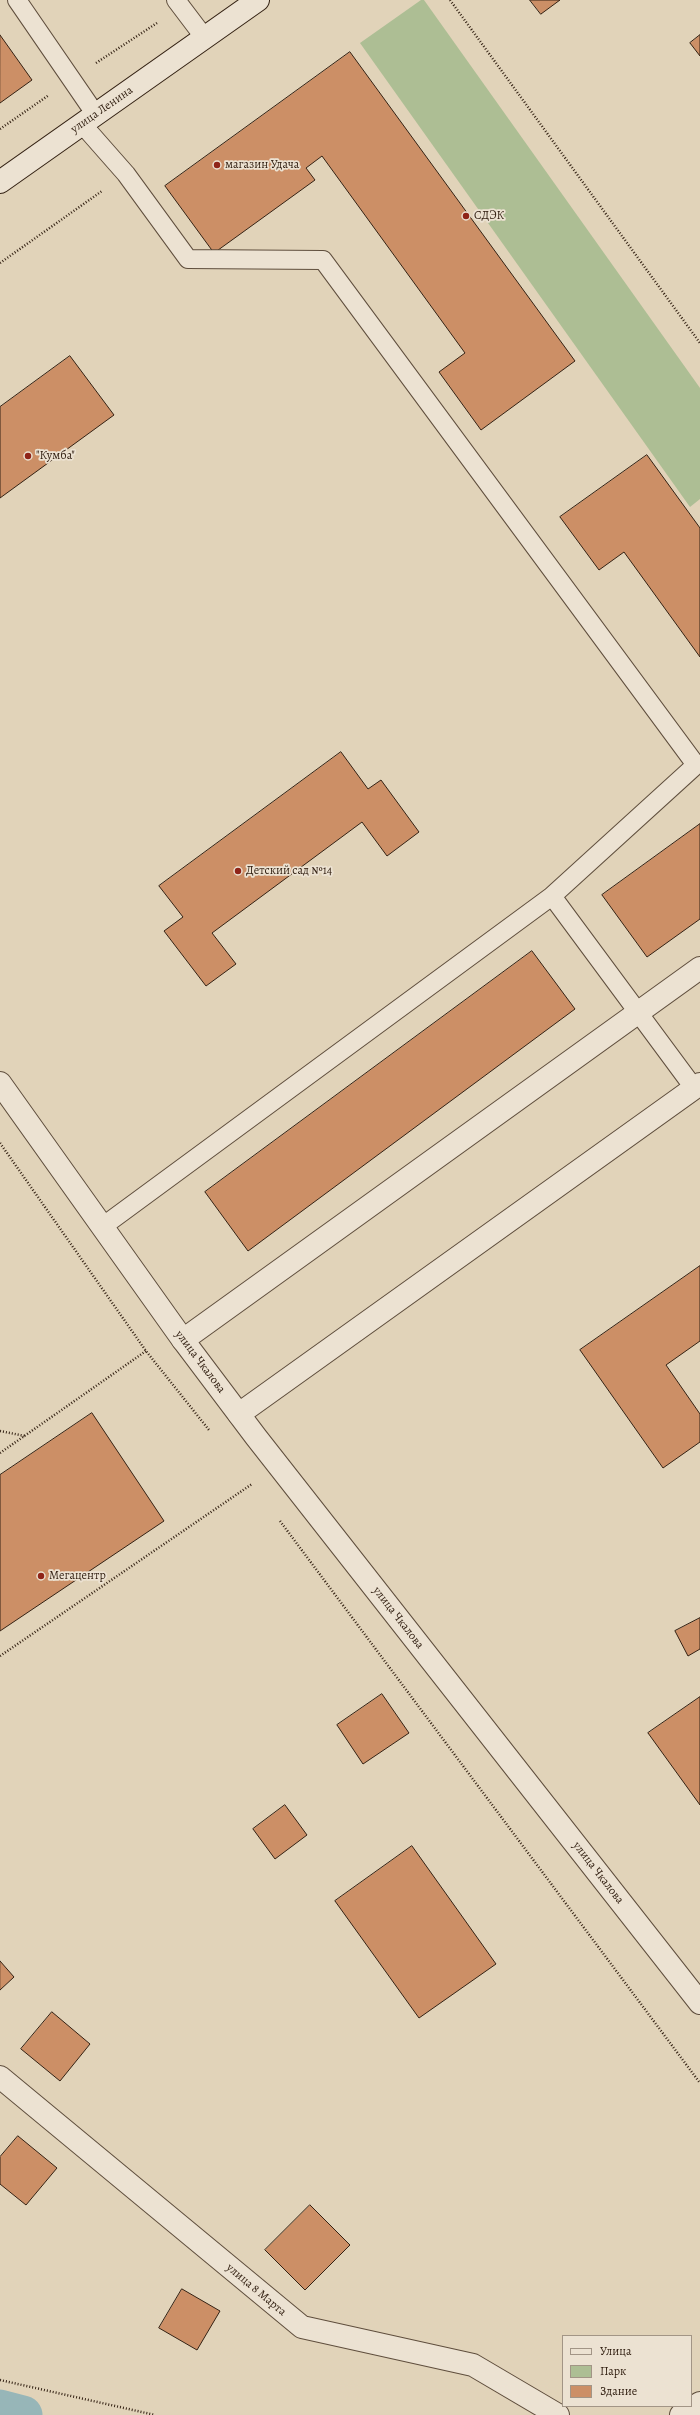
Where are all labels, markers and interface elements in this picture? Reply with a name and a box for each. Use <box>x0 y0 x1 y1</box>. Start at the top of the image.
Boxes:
street label: улица Ленина <box>68 83 136 137</box>
place label: магазин Удача <box>225 158 299 172</box>
marker: магазин Удача <box>212 160 222 170</box>
place label: СДЭК <box>474 209 504 223</box>
marker: СДЭК <box>461 211 471 221</box>
place label: "Кумба" <box>36 449 75 463</box>
marker: "Кумба" <box>23 451 33 461</box>
place label: Детский сад №14 <box>246 864 332 878</box>
marker: Детский сад №14 <box>233 866 243 876</box>
street label: улица Чкалова <box>172 1328 228 1396</box>
place label: Мегацентр <box>49 1569 106 1583</box>
marker: Мегацентр <box>36 1571 46 1581</box>
street label: улица Чкалова <box>369 1584 427 1652</box>
street label: улица Чкалова <box>569 1839 627 1907</box>
street label: улица 8 Марта <box>223 2261 289 2319</box>
legend <box>562 2335 692 2407</box>
text: Улица <box>600 2343 631 2359</box>
text: Парк <box>600 2363 626 2379</box>
text: Здание <box>600 2383 637 2399</box>

